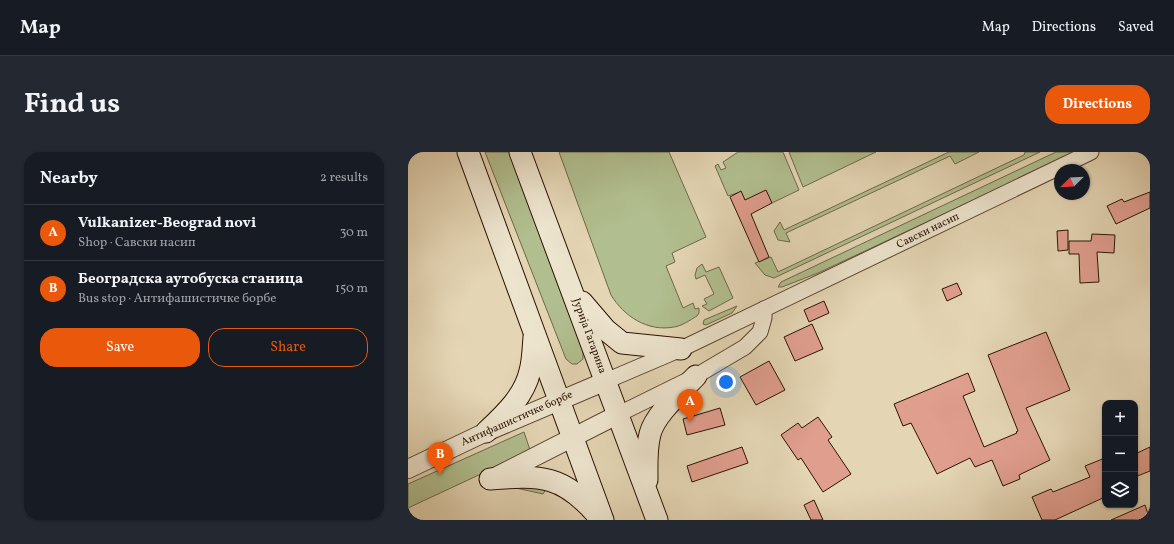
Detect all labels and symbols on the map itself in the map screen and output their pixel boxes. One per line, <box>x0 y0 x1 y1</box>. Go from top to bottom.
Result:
north arrow <box>1054 164 1090 200</box>
street label: Савски насип <box>894 209 962 253</box>
street label: Јурија Гагарина <box>568 296 610 376</box>
your location <box>716 372 736 392</box>
street label: Антифашистичке борбе <box>459 388 575 450</box>
pin: A <box>677 389 703 422</box>
pin: B <box>427 442 453 475</box>

